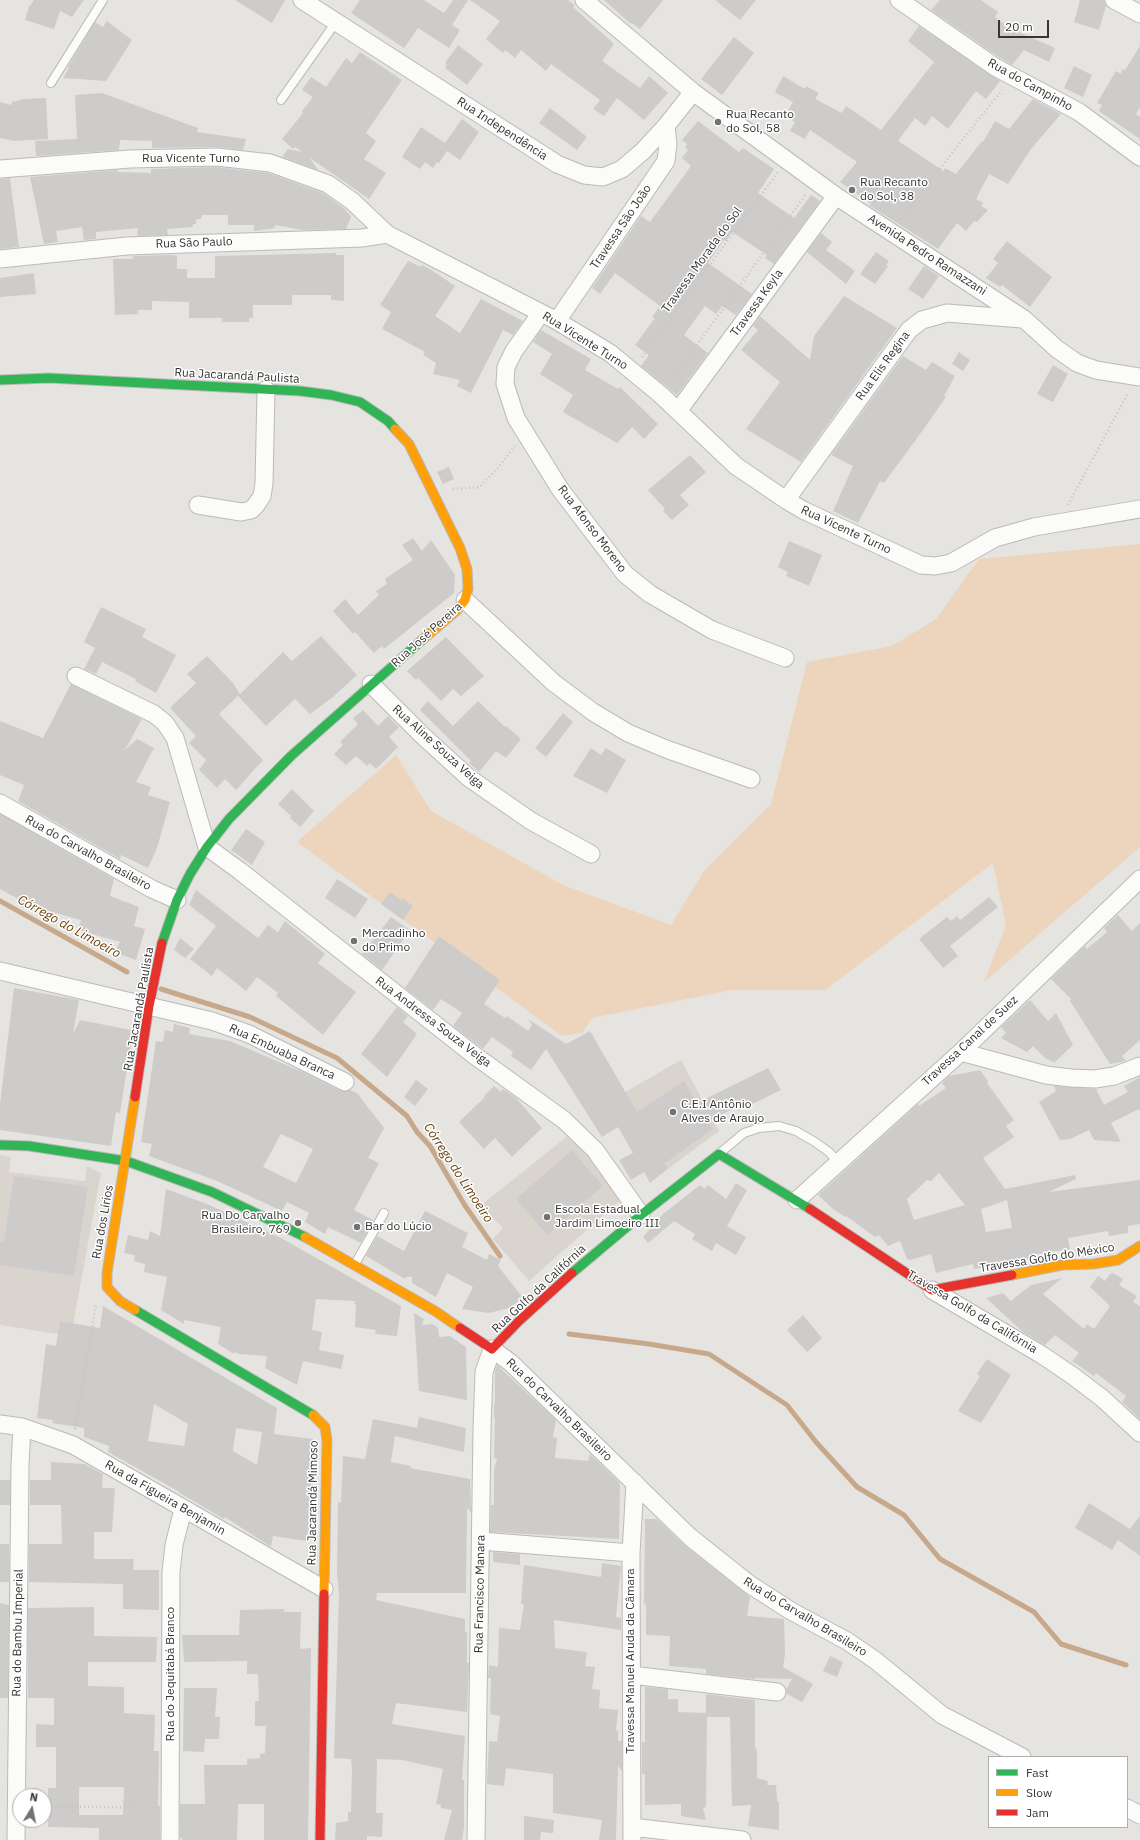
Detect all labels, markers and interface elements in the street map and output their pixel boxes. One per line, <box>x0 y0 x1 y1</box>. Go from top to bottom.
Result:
scale bar <box>1000 12 1051 38</box>
text: 20 m <box>1005 19 1033 34</box>
street label: Rua do Campinho <box>985 56 1075 114</box>
street label: Rua Independência <box>454 94 550 164</box>
place label: Rua Recanto do Sol, 58 <box>726 108 794 136</box>
marker: Rua Recanto do Sol, 58 <box>713 117 723 127</box>
street label: Rua Vicente Turno <box>142 152 240 166</box>
place label: Rua Recanto do Sol, 38 <box>860 176 928 204</box>
street label: Travessa São João <box>587 182 655 272</box>
marker: Rua Recanto do Sol, 38 <box>847 185 857 195</box>
street label: Travessa Morada do Sol <box>659 204 745 316</box>
street label: Avenida Pedro Ramazzani <box>865 211 989 299</box>
street label: Rua São Paulo <box>155 234 233 252</box>
street label: Travessa Keyla <box>728 267 786 339</box>
street label: Rua Vicente Turno <box>540 309 630 373</box>
street label: Rua Elis Regina <box>853 328 913 404</box>
street label: Rua Jacarandá Paulista <box>174 366 300 386</box>
street label: Rua Afonso Moreno <box>555 483 629 575</box>
street label: Rua Vicente Turno <box>799 503 893 557</box>
street label: Rua José Pereira <box>389 599 465 671</box>
street label: Rua Aline Souza Veiga <box>389 702 487 792</box>
street label: Rua do Carvalho Brasileiro <box>22 812 154 894</box>
water label: Córrego do Limoeiro <box>15 892 123 962</box>
place label: Mercadinho do Primo <box>362 927 425 955</box>
marker: Mercadinho do Primo <box>349 936 359 946</box>
street label: Rua Jacarandá Paulista <box>121 946 157 1072</box>
street label: Rua Andressa Souza Veiga <box>372 974 494 1070</box>
street label: Travessa Canal de Suez <box>919 993 1021 1089</box>
street label: Rua Embuaba Branca <box>227 1021 337 1083</box>
place label: C.E.I Antônio Alves de Araujo <box>681 1098 764 1126</box>
marker: C.E.I Antônio Alves de Araujo <box>668 1107 678 1117</box>
water label: Córrego do Limoeiro <box>420 1120 496 1226</box>
street label: Rua dos Lírios <box>89 1184 117 1260</box>
place label: Escola Estadual Jardim Limoeiro III <box>555 1203 659 1231</box>
place label: Rua Do Carvalho Brasileiro, 769 <box>201 1209 290 1237</box>
marker: Escola Estadual Jardim Limoeiro III <box>542 1212 552 1222</box>
marker: Rua Do Carvalho Brasileiro, 769 <box>293 1218 303 1228</box>
place label: Bar do Lúcio <box>365 1220 431 1234</box>
marker: Bar do Lúcio <box>352 1222 362 1232</box>
street label: Travessa Golfo do México <box>978 1240 1116 1276</box>
street label: Rua Golfo da Califórnia <box>489 1242 589 1336</box>
street label: Travessa Golfo da Califórnia <box>904 1267 1040 1357</box>
street label: Rua do Carvalho Brasileiro <box>503 1356 615 1464</box>
street label: Rua Jacarandá Mimoso <box>305 1440 321 1566</box>
street label: Rua da Figueira Benjamin <box>102 1458 228 1538</box>
street label: Rua Francisco Manara <box>472 1535 488 1653</box>
street label: Travessa Manuel Aruda da Câmara <box>624 1568 638 1754</box>
street label: Rua do Bambu Imperial <box>10 1569 26 1697</box>
street label: Rua do Carvalho Brasileiro <box>741 1574 869 1660</box>
street label: Rua do Jequitabá Branco <box>164 1607 178 1741</box>
legend <box>988 1756 1128 1828</box>
text: Fast <box>1026 1765 1049 1780</box>
text: Slow <box>1026 1785 1052 1800</box>
north arrow <box>12 1788 52 1828</box>
text: N <box>29 1790 39 1805</box>
text: Jam <box>1026 1805 1049 1820</box>

